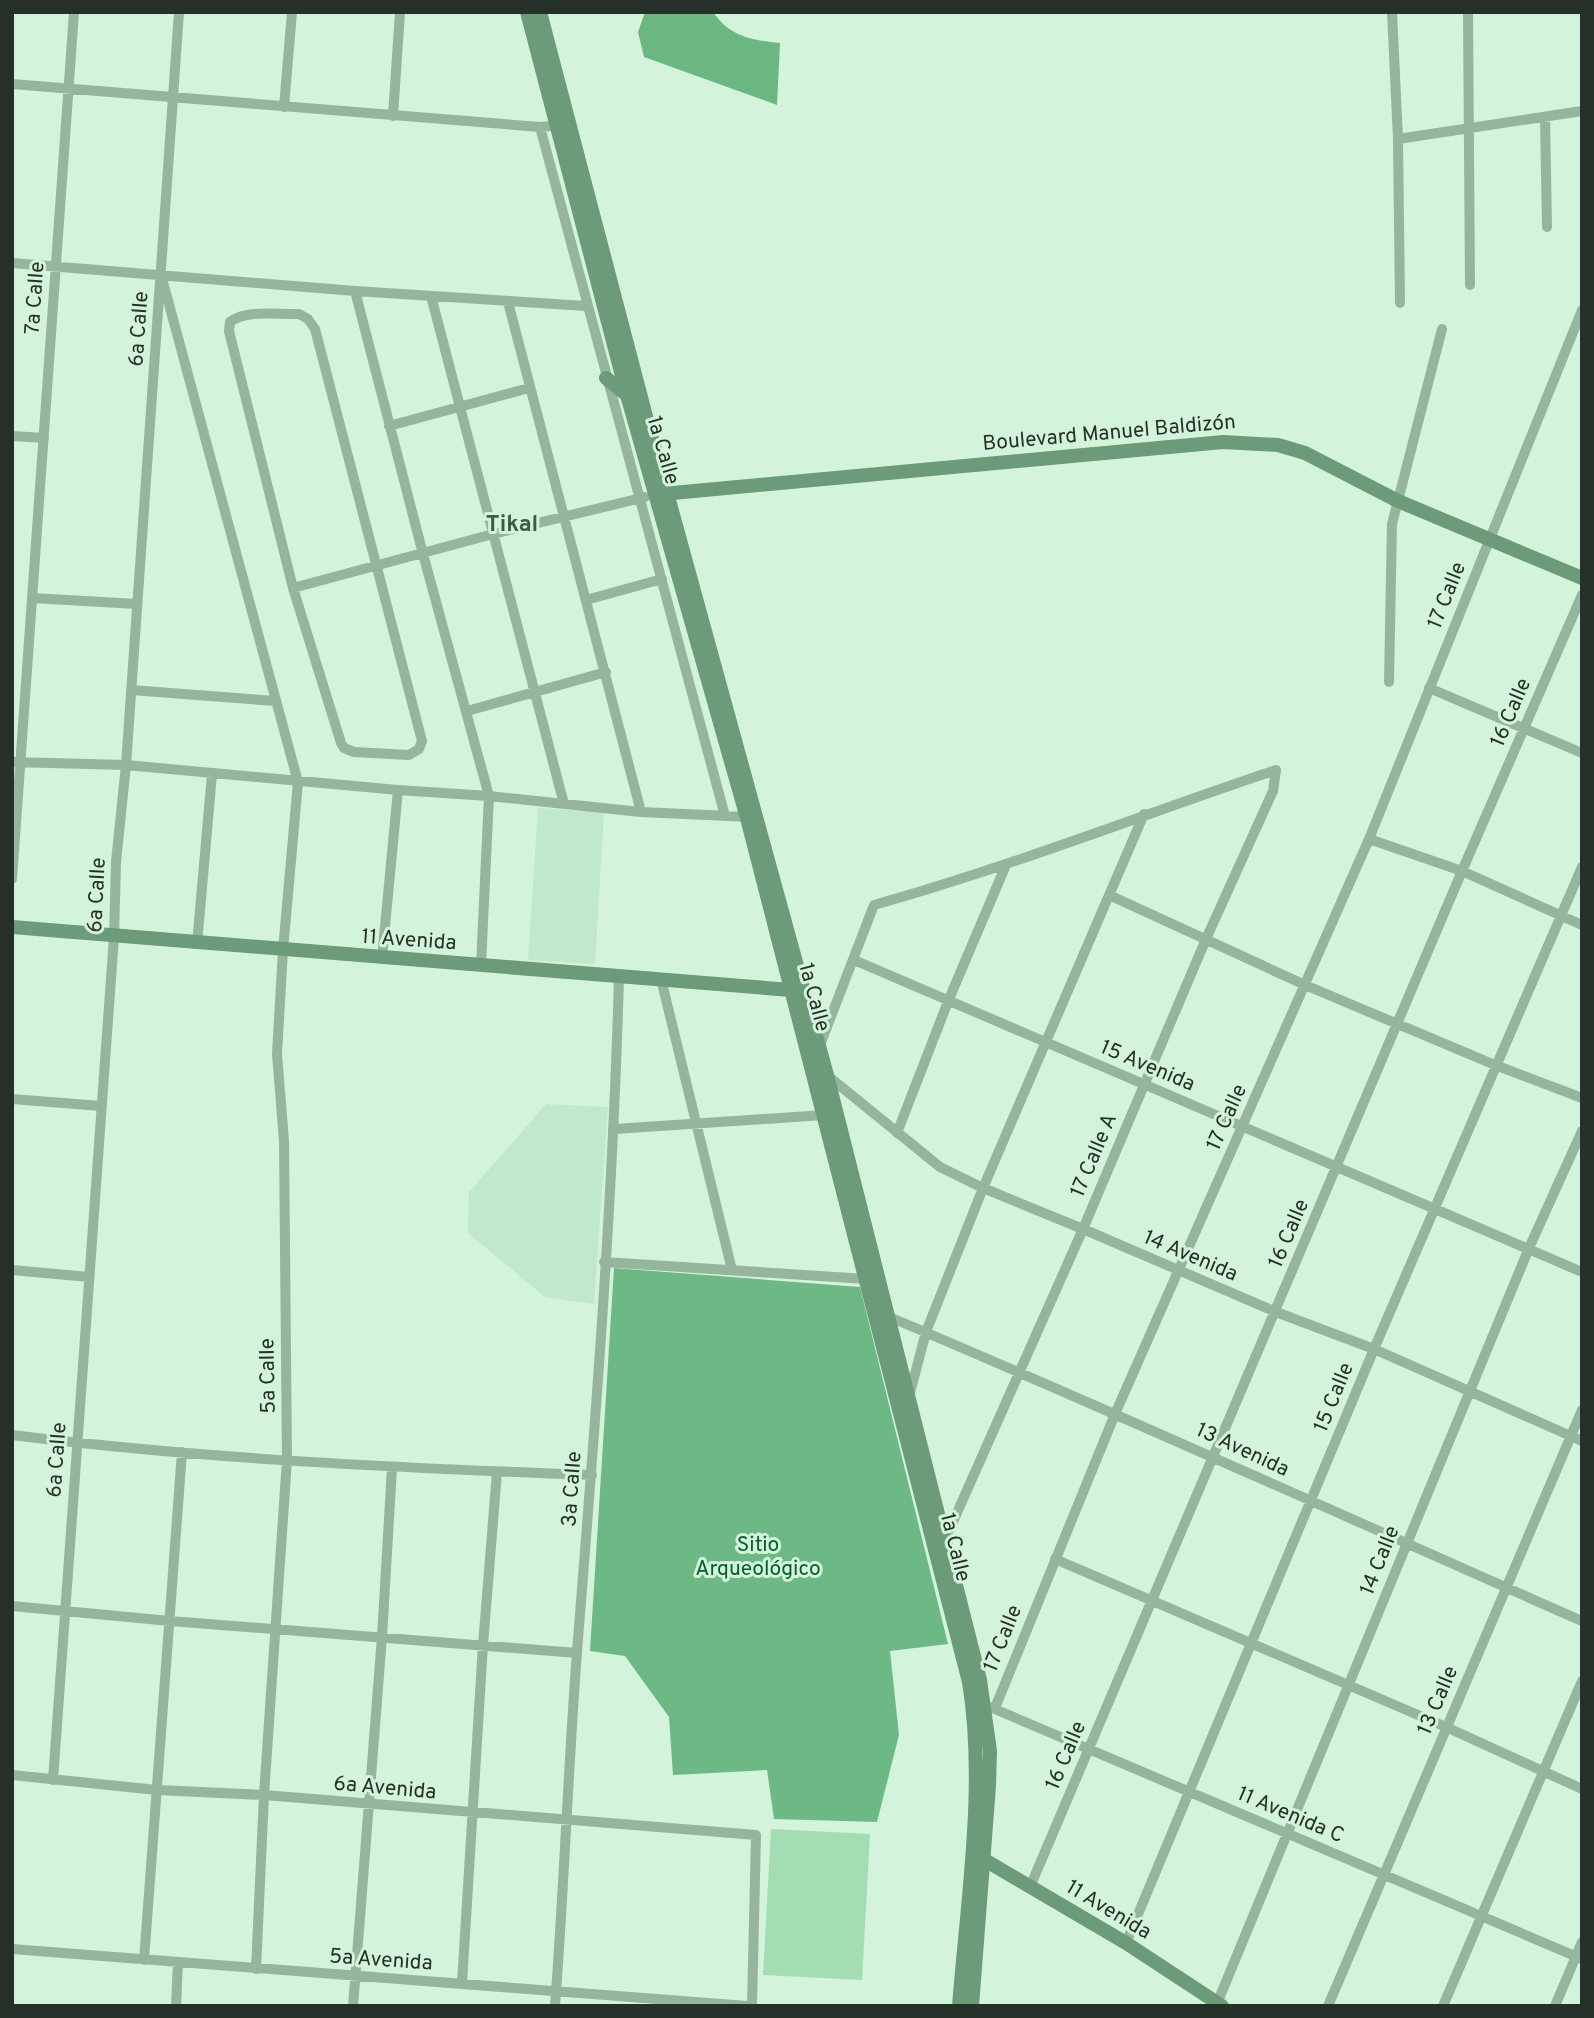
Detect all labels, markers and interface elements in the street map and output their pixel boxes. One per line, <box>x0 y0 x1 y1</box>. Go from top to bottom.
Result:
street label: 7a Calle <box>19 261 52 336</box>
street label: 6a Calle <box>123 291 156 368</box>
street label: Boulevard Manuel Baldizón <box>981 409 1237 458</box>
street label: 1a Calle <box>640 413 685 488</box>
district label: Tikal <box>486 511 538 540</box>
street label: 17 Calle <box>1422 558 1473 633</box>
street label: 16 Calle <box>1485 674 1538 751</box>
street label: 6a Calle <box>82 857 113 933</box>
street label: 11 Avenida <box>360 924 457 957</box>
street label: 1a Calle <box>791 960 836 1035</box>
street label: 15 Avenida <box>1096 1034 1199 1098</box>
street label: 17 Calle <box>1201 1080 1254 1155</box>
street label: 17 Calle A <box>1065 1110 1124 1201</box>
street label: 16 Calle <box>1263 1195 1316 1272</box>
street label: 14 Avenida <box>1139 1224 1242 1288</box>
street label: 5a Calle <box>254 1338 283 1414</box>
street label: 15 Calle <box>1308 1359 1361 1436</box>
street label: 13 Avenida <box>1191 1417 1293 1484</box>
street label: 6a Calle <box>41 1422 74 1499</box>
street label: 3a Calle <box>556 1450 589 1528</box>
street label: 1a Calle <box>933 1510 976 1585</box>
street label: 14 Calle <box>1354 1522 1406 1599</box>
park label: Sitio Arqueológico <box>695 1532 821 1583</box>
street label: 17 Calle <box>978 1601 1029 1676</box>
street label: 13 Calle <box>1412 1662 1465 1739</box>
street label: 16 Calle <box>1040 1717 1093 1794</box>
street label: 6a Avenida <box>332 1771 437 1806</box>
street label: 11 Avenida C <box>1233 1781 1348 1850</box>
street label: 11 Avenida <box>1060 1874 1156 1946</box>
street label: 5a Avenida <box>328 1943 433 1978</box>

